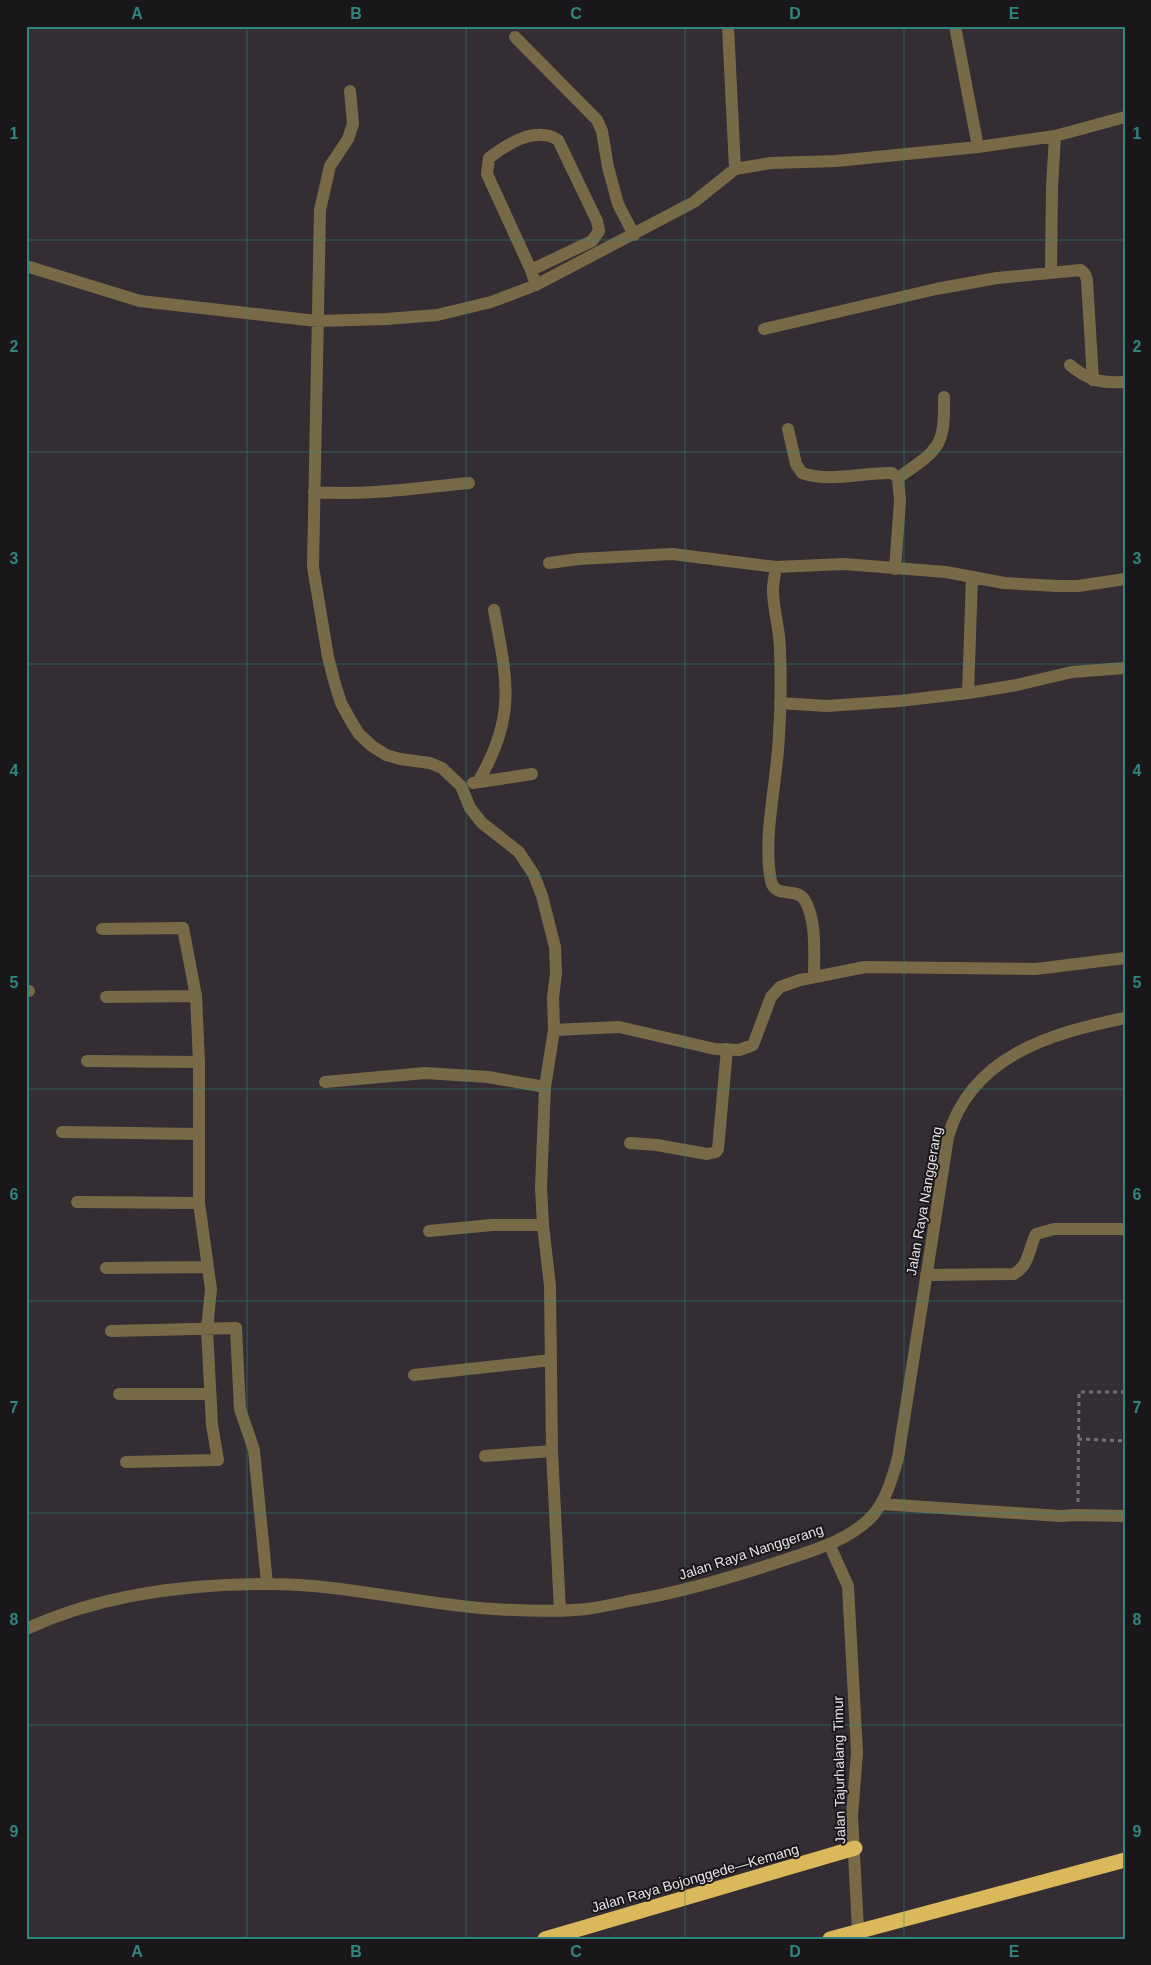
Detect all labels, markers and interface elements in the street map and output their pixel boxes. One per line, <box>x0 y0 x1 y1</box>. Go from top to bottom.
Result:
text: A <box>131 5 143 22</box>
text: B <box>350 5 362 22</box>
text: C <box>570 5 582 22</box>
text: D <box>789 5 801 22</box>
text: E <box>1009 5 1020 22</box>
text: 1 <box>10 125 19 142</box>
text: 1 <box>1133 125 1142 142</box>
text: 2 <box>10 338 19 355</box>
text: 2 <box>1133 338 1142 355</box>
text: 3 <box>10 550 19 567</box>
text: 3 <box>1133 550 1142 567</box>
text: 4 <box>10 762 19 779</box>
text: 4 <box>1133 762 1142 779</box>
text: 5 <box>10 974 19 991</box>
text: 5 <box>1133 974 1142 991</box>
street label: Jalan Raya Nanggerang <box>903 1125 945 1277</box>
text: 6 <box>10 1186 19 1203</box>
text: 6 <box>1133 1186 1142 1203</box>
text: 7 <box>10 1399 19 1416</box>
text: 7 <box>1133 1399 1142 1416</box>
street label: Jalan Raya Nanggerang <box>677 1521 825 1583</box>
text: 8 <box>10 1611 19 1628</box>
text: 8 <box>1133 1611 1142 1628</box>
street label: Jalan Tajurhalang Timur <box>830 1695 848 1844</box>
text: 9 <box>10 1823 19 1840</box>
text: 9 <box>1133 1823 1142 1840</box>
street label: Jalan Raya Bojonggede—Kemang <box>590 1841 800 1915</box>
text: A <box>131 1943 143 1960</box>
text: B <box>350 1943 362 1960</box>
text: C <box>570 1943 582 1960</box>
text: D <box>789 1943 801 1960</box>
text: E <box>1009 1943 1020 1960</box>

